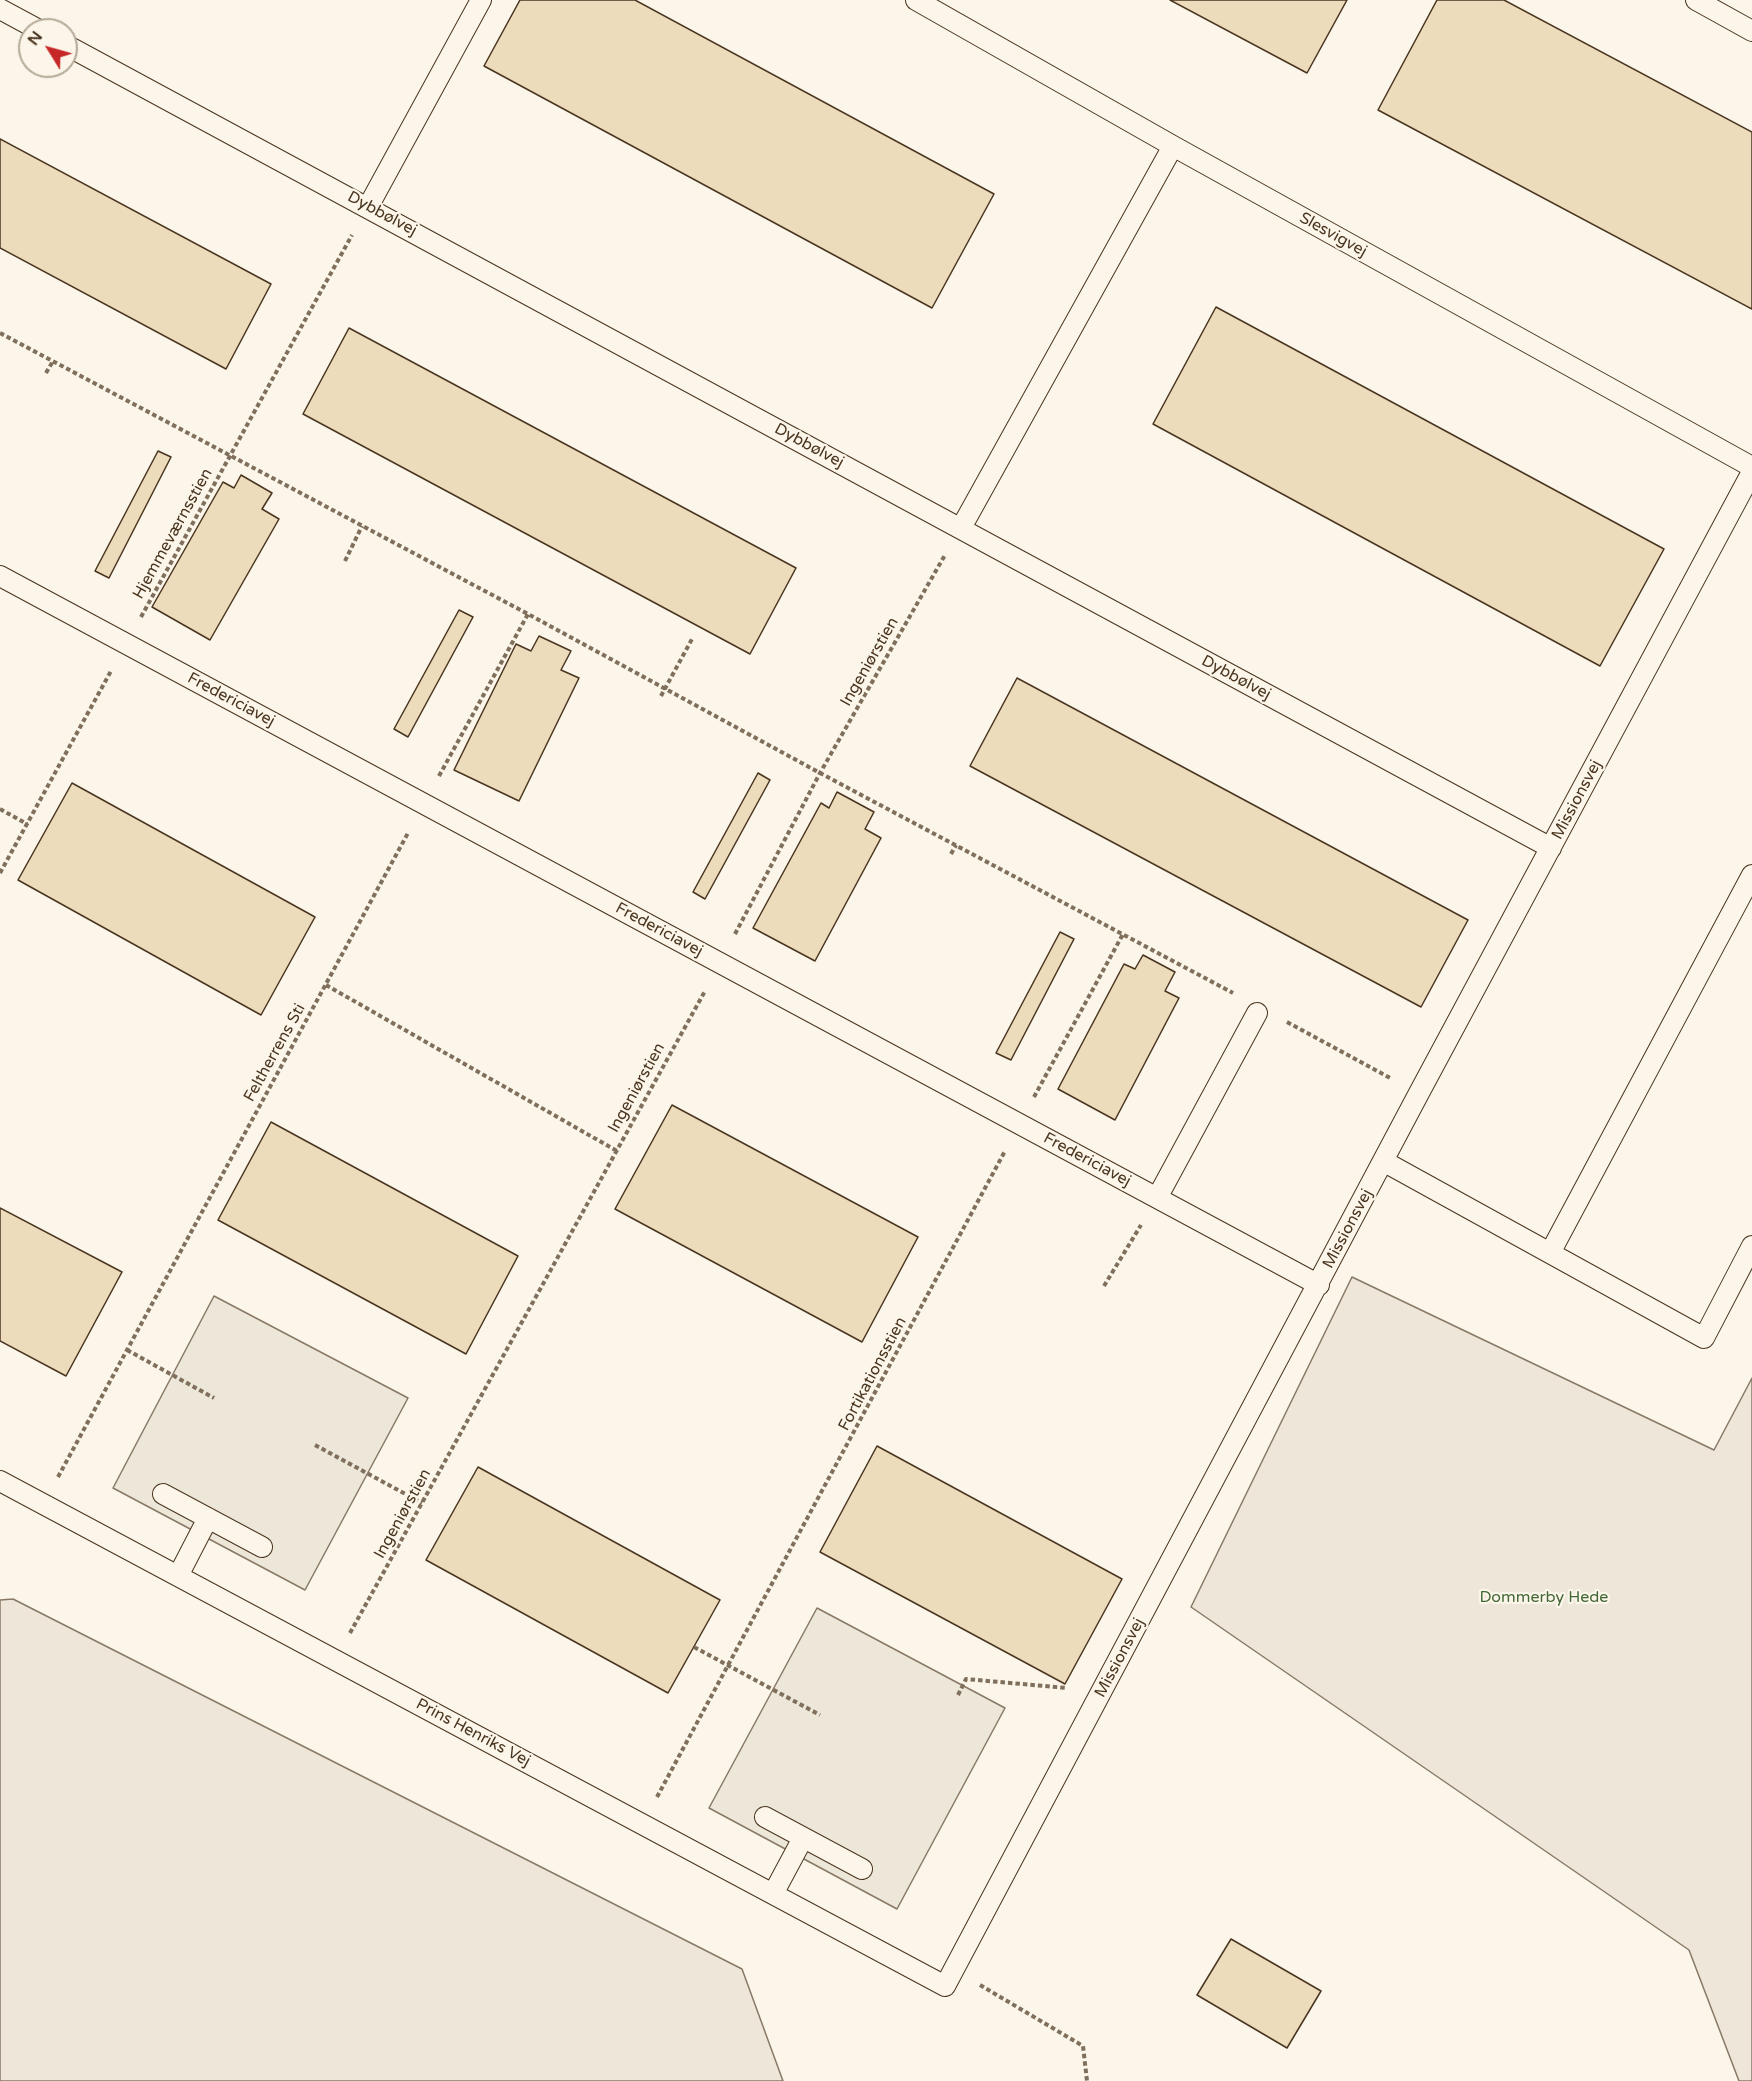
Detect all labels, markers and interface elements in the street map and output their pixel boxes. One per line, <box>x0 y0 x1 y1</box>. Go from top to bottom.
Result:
north arrow <box>18 18 78 78</box>
text: N <box>23 27 47 50</box>
street label: Dybbølvej <box>344 188 420 240</box>
street label: Slesvigvej <box>1296 209 1370 261</box>
street label: Dybbølvej <box>771 420 847 472</box>
street label: Hjemmeværnsstien <box>129 465 217 603</box>
street label: Ingeniørstien <box>837 614 903 710</box>
street label: Dybbølvej <box>1198 652 1274 704</box>
street label: Fredericiavej <box>184 669 278 731</box>
street label: Missionsvej <box>1548 757 1606 843</box>
street label: Fredericiavej <box>612 899 706 961</box>
street label: Feltherrens Sti <box>240 1001 310 1105</box>
street label: Ingeniørstien <box>605 1040 669 1136</box>
street label: Fredericiavej <box>1040 1129 1134 1191</box>
street label: Missionsvej <box>1319 1186 1377 1272</box>
street label: Fortikationsstien <box>835 1314 911 1434</box>
street label: Ingeniørstien <box>371 1466 435 1562</box>
park label: Dommerby Hede <box>1480 1588 1608 1608</box>
street label: Missionsvej <box>1091 1615 1149 1701</box>
street label: Prins Henriks Vej <box>412 1695 534 1771</box>

